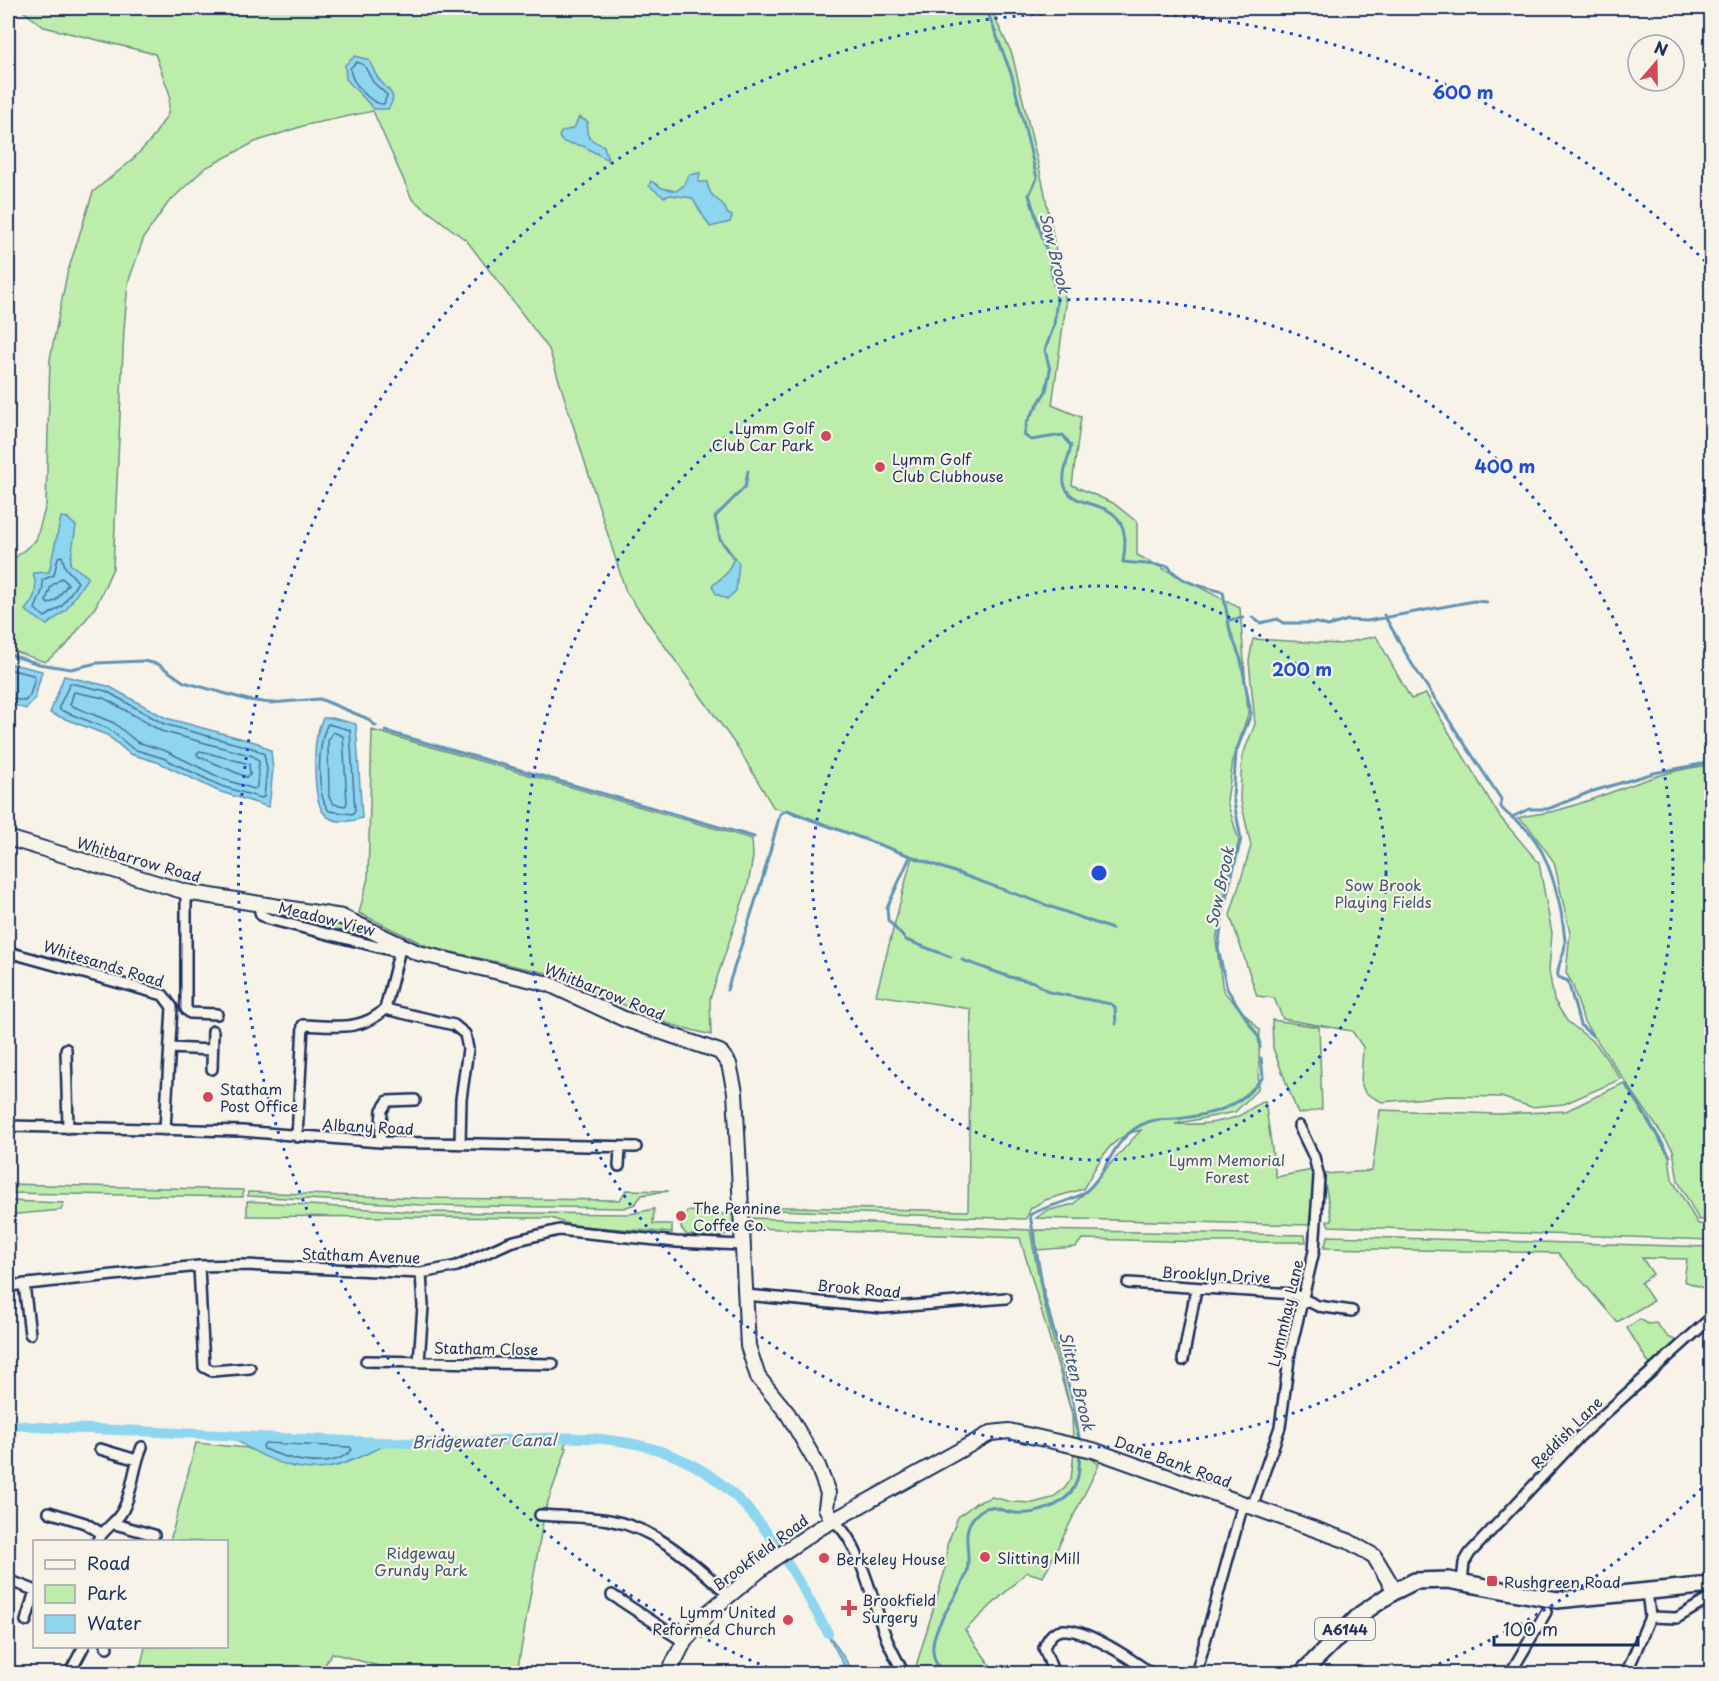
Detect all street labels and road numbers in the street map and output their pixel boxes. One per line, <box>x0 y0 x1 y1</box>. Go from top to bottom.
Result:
street label: Whitbarrow Road <box>74 830 204 888</box>
street label: Meadow View <box>276 895 378 941</box>
street label: Whitesands Road <box>41 934 167 992</box>
street label: Whitbarrow Road <box>541 956 669 1026</box>
street label: Albany Road <box>322 1112 414 1140</box>
street label: Statham Avenue <box>301 1241 421 1269</box>
street label: Lymmhay Lane <box>1261 1257 1309 1369</box>
street label: Brooklyn Drive <box>1161 1260 1271 1288</box>
street label: Brook Road <box>816 1273 902 1303</box>
street label: Statham Close <box>434 1336 538 1360</box>
street label: Reddish Lane <box>1525 1391 1607 1473</box>
street label: Dane Bank Road <box>1111 1429 1235 1493</box>
street label: Brookfield Road <box>707 1508 813 1596</box>
road number: A6144 <box>1315 1618 1375 1640</box>

